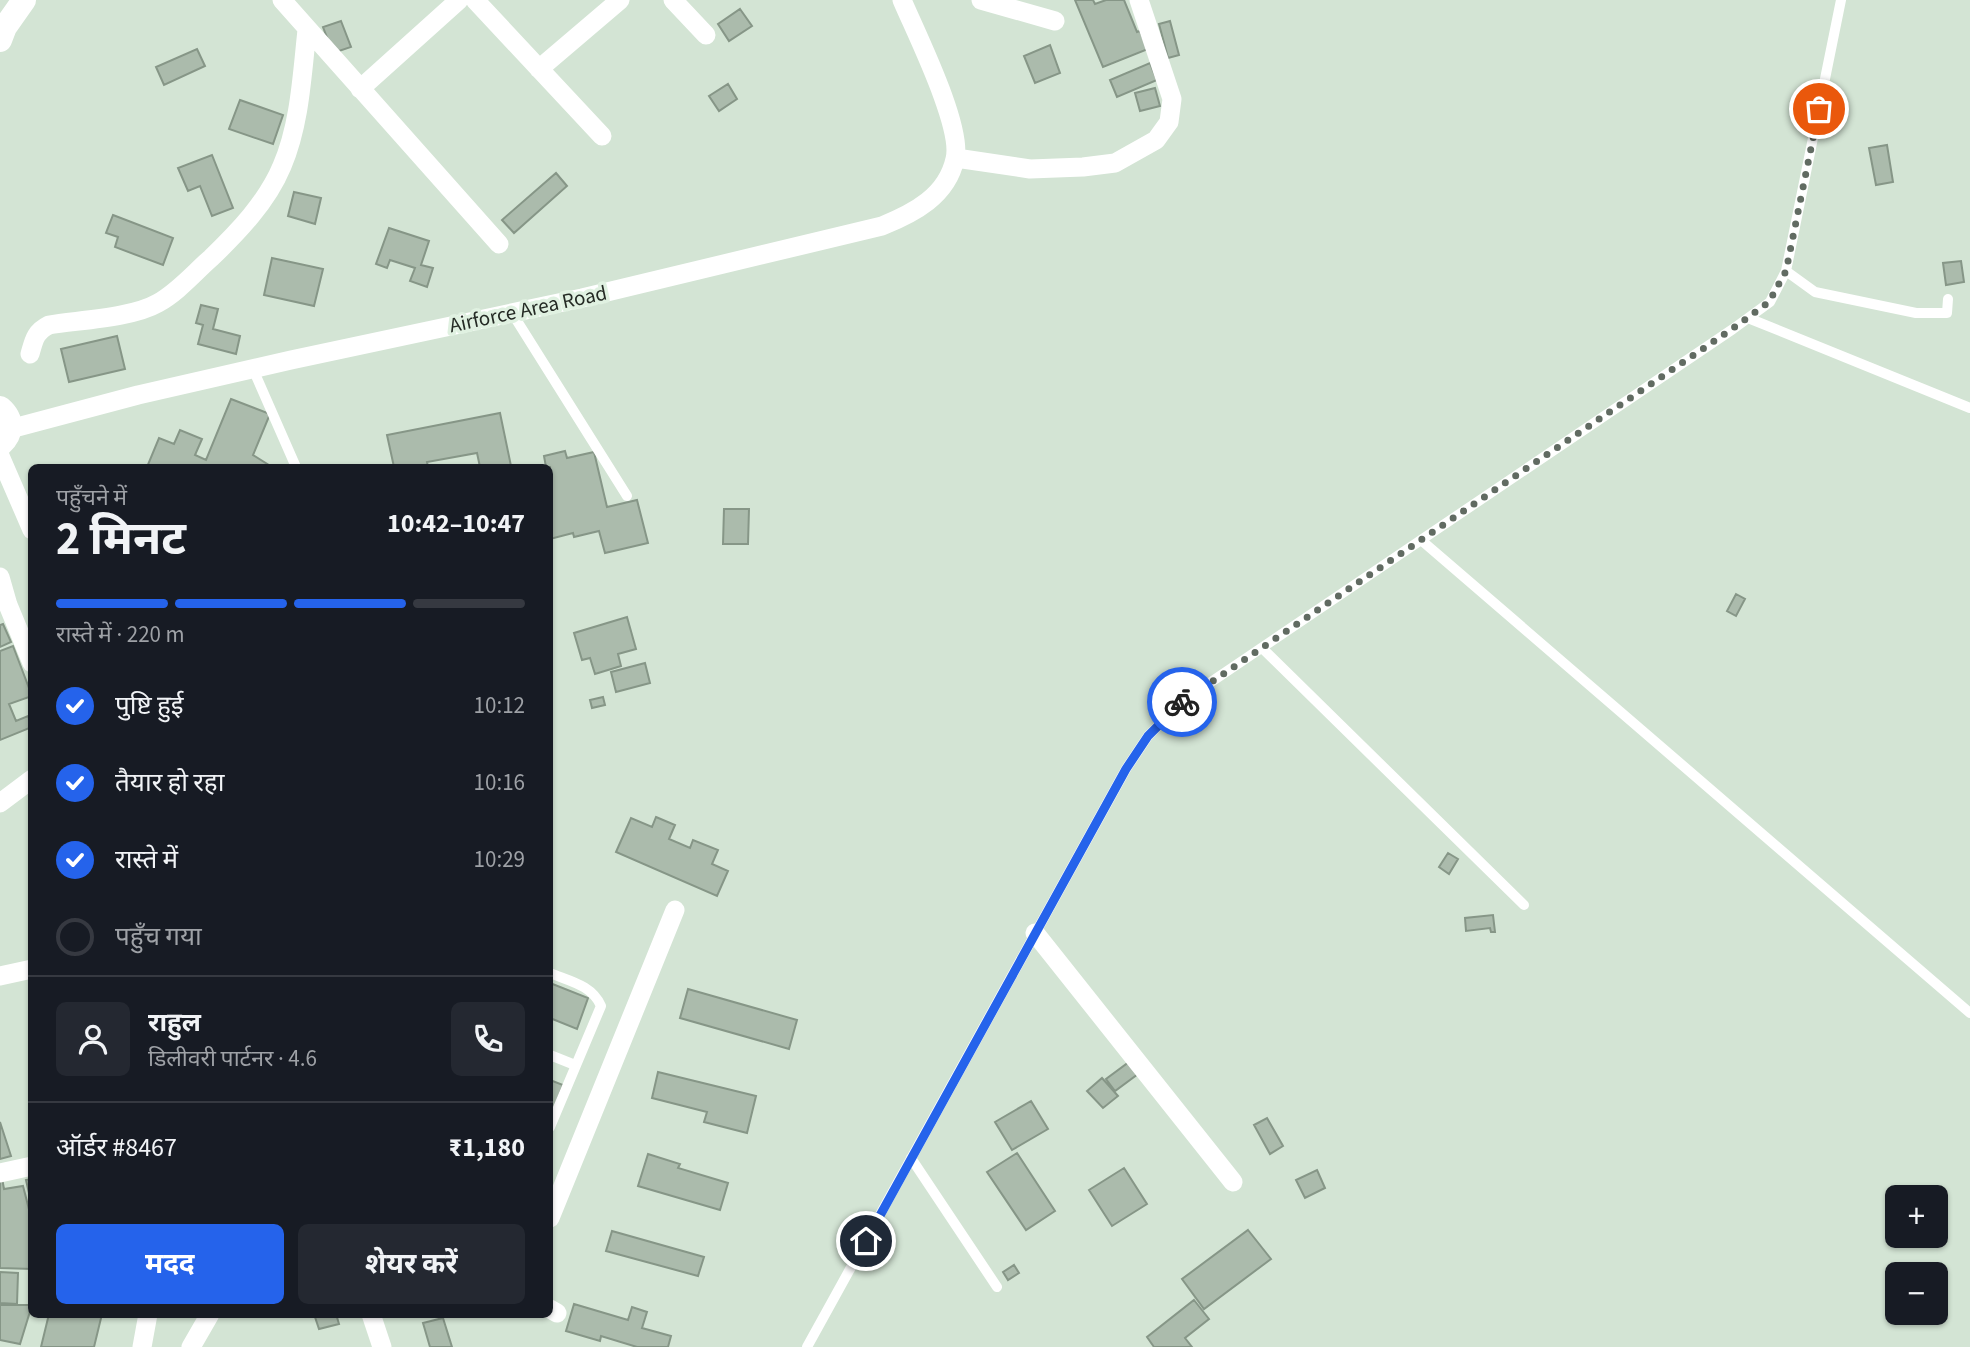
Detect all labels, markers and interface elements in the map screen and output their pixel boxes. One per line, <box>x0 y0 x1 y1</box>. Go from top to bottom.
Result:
pin <box>1789 79 1849 139</box>
icon: bag <box>1800 90 1838 128</box>
street label: Airforce Area Road <box>446 278 610 340</box>
text: पहुँचने में <box>56 481 127 514</box>
text: 10:42–10:47 <box>387 505 525 542</box>
text: 2 मिनट <box>56 507 186 572</box>
text: रास्ते में · 220 m <box>56 618 185 651</box>
courier <box>1147 667 1217 737</box>
icon: bike <box>1163 683 1201 721</box>
icon: check <box>56 687 94 725</box>
text: पुष्टि हुई <box>115 687 183 724</box>
text: 10:12 <box>474 689 525 722</box>
icon: check <box>56 764 94 802</box>
text: तैयार हो रहा <box>115 764 224 801</box>
text: 10:16 <box>474 766 525 799</box>
icon: check <box>56 841 94 879</box>
text: रास्ते में <box>115 841 178 878</box>
text: 10:29 <box>474 843 525 876</box>
text: पहुँच गया <box>115 918 202 955</box>
button: person <box>56 1002 130 1076</box>
button: phone <box>451 1002 525 1076</box>
text: राहुल <box>148 1004 201 1041</box>
text: डिलीवरी पार्टनर · 4.6 <box>148 1042 317 1075</box>
text: ऑर्डर #8467 <box>56 1129 177 1166</box>
text: ₹1,180 <box>449 1129 525 1166</box>
map controls <box>1885 1185 1948 1325</box>
button: + <box>1885 1185 1948 1248</box>
pin <box>836 1211 896 1271</box>
icon: home <box>847 1222 885 1260</box>
button: मदद <box>56 1224 284 1304</box>
button: शेयर करें <box>298 1224 525 1304</box>
button: − <box>1885 1262 1948 1325</box>

